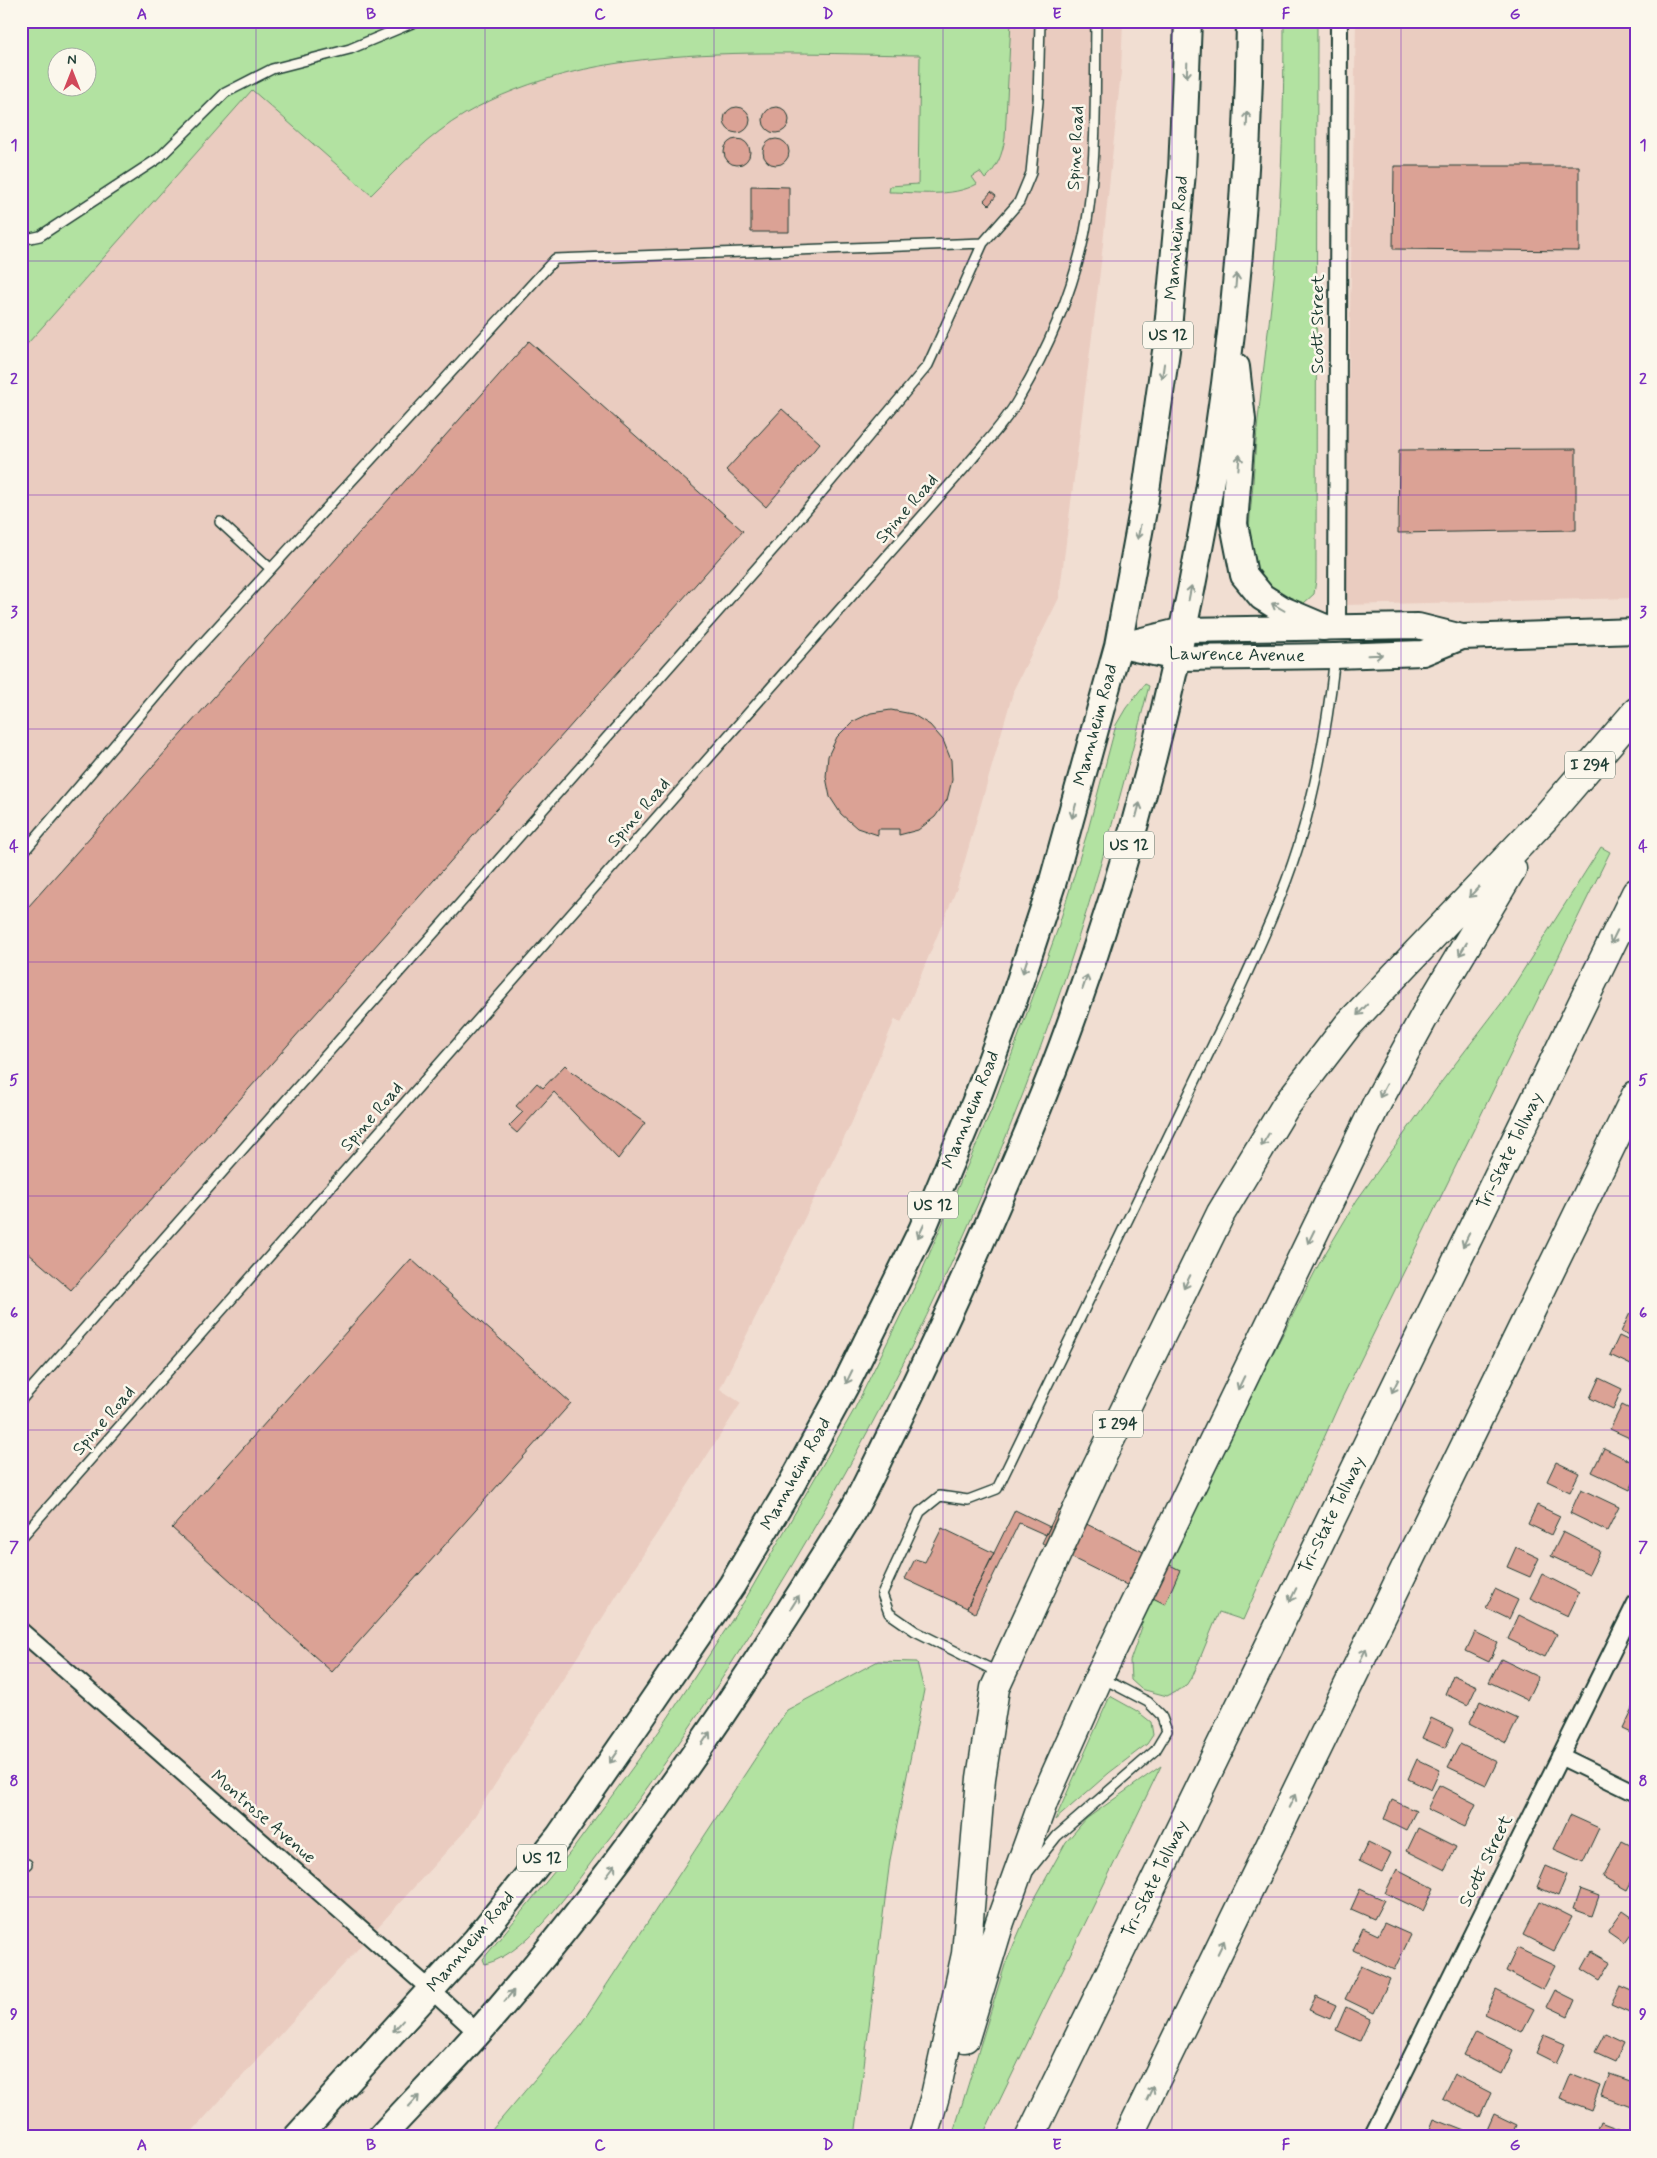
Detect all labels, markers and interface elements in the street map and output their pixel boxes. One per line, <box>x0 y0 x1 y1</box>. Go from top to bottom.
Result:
text: A <box>137 4 147 25</box>
text: B <box>366 4 376 25</box>
text: C <box>594 4 606 25</box>
text: D <box>822 4 834 25</box>
text: E <box>1052 4 1062 25</box>
text: F <box>1282 4 1291 25</box>
text: G <box>1510 4 1521 25</box>
north arrow <box>48 48 98 98</box>
text: N <box>67 51 77 69</box>
one-way arrow <box>1183 62 1192 78</box>
street label: Spine Road <box>1062 105 1090 191</box>
one-way arrow <box>1243 111 1252 127</box>
text: 1 <box>10 135 18 156</box>
text: 1 <box>1639 135 1647 156</box>
street label: Mannheim Road <box>1160 175 1194 301</box>
one-way arrow <box>1231 274 1241 290</box>
street label: Scott Street <box>1306 274 1330 374</box>
road number: US 12 <box>1143 322 1193 348</box>
one-way arrow <box>1158 363 1168 379</box>
text: 2 <box>10 369 18 390</box>
text: 2 <box>1639 369 1647 390</box>
one-way arrow <box>1234 454 1243 470</box>
street label: Spine Road <box>870 469 944 549</box>
one-way arrow <box>1134 524 1143 540</box>
one-way arrow <box>1186 585 1196 601</box>
one-way arrow <box>1272 601 1286 611</box>
text: 3 <box>10 602 18 623</box>
text: 3 <box>1639 602 1647 623</box>
street label: Lawrence Avenue <box>1169 642 1305 668</box>
one-way arrow <box>1367 650 1383 659</box>
street label: Mannheim Road <box>1068 661 1124 789</box>
road number: I 294 <box>1565 752 1615 778</box>
street label: Spine Road <box>602 773 676 853</box>
one-way arrow <box>1068 803 1078 819</box>
one-way arrow <box>1134 803 1144 819</box>
road number: US 12 <box>1104 832 1154 858</box>
text: 4 <box>9 836 19 857</box>
text: 4 <box>1638 836 1648 857</box>
one-way arrow <box>1468 886 1480 898</box>
one-way arrow <box>1609 929 1619 944</box>
one-way arrow <box>1457 942 1467 956</box>
one-way arrow <box>1020 958 1029 973</box>
one-way arrow <box>1081 975 1090 990</box>
one-way arrow <box>1356 1004 1368 1016</box>
street label: Mannheim Road <box>936 1047 1006 1173</box>
text: 5 <box>9 1070 19 1091</box>
text: 5 <box>1638 1070 1648 1091</box>
street label: Spine Road <box>335 1077 409 1157</box>
one-way arrow <box>1378 1083 1388 1098</box>
street label: Tri-State Tollway <box>1471 1088 1549 1214</box>
one-way arrow <box>1260 1133 1270 1147</box>
road number: US 12 <box>908 1192 958 1218</box>
one-way arrow <box>916 1223 925 1238</box>
one-way arrow <box>1306 1229 1315 1244</box>
one-way arrow <box>1461 1232 1470 1247</box>
one-way arrow <box>1182 1275 1192 1290</box>
text: 6 <box>10 1303 18 1324</box>
text: 6 <box>1639 1303 1647 1324</box>
one-way arrow <box>844 1369 853 1384</box>
one-way arrow <box>1235 1375 1245 1390</box>
one-way arrow <box>1390 1378 1399 1393</box>
street label: Spine Road <box>67 1381 141 1461</box>
road number: I 294 <box>1093 1410 1143 1438</box>
street label: Mannheim Road <box>755 1413 837 1535</box>
street label: Tri-State Tollway <box>1293 1452 1371 1578</box>
text: 7 <box>9 1537 19 1558</box>
text: 7 <box>1638 1537 1648 1558</box>
one-way arrow <box>1288 1587 1297 1602</box>
one-way arrow <box>790 1595 800 1609</box>
one-way arrow <box>1358 1647 1368 1662</box>
one-way arrow <box>701 1731 711 1745</box>
one-way arrow <box>609 1750 619 1764</box>
street label: Montrose Avenue <box>205 1765 321 1869</box>
text: 8 <box>9 1771 19 1792</box>
text: 8 <box>1638 1771 1648 1792</box>
one-way arrow <box>1288 1794 1297 1809</box>
street label: Scott Street <box>1453 1811 1519 1911</box>
street label: Tri-State Tollway <box>1116 1816 1194 1942</box>
road number: US 12 <box>517 1845 567 1872</box>
one-way arrow <box>606 1863 616 1877</box>
street label: Mannheim Road <box>422 1886 520 1998</box>
one-way arrow <box>1217 1940 1226 1955</box>
one-way arrow <box>503 1990 514 2003</box>
text: 9 <box>10 2004 18 2025</box>
text: 9 <box>1639 2004 1647 2025</box>
one-way arrow <box>392 2020 404 2033</box>
one-way arrow <box>1145 2086 1155 2101</box>
one-way arrow <box>408 2095 420 2108</box>
text: A <box>137 2135 147 2156</box>
text: B <box>366 2135 376 2156</box>
text: C <box>594 2135 606 2156</box>
text: D <box>822 2135 834 2156</box>
text: E <box>1052 2135 1062 2156</box>
text: F <box>1282 2135 1291 2156</box>
text: G <box>1510 2135 1521 2156</box>

